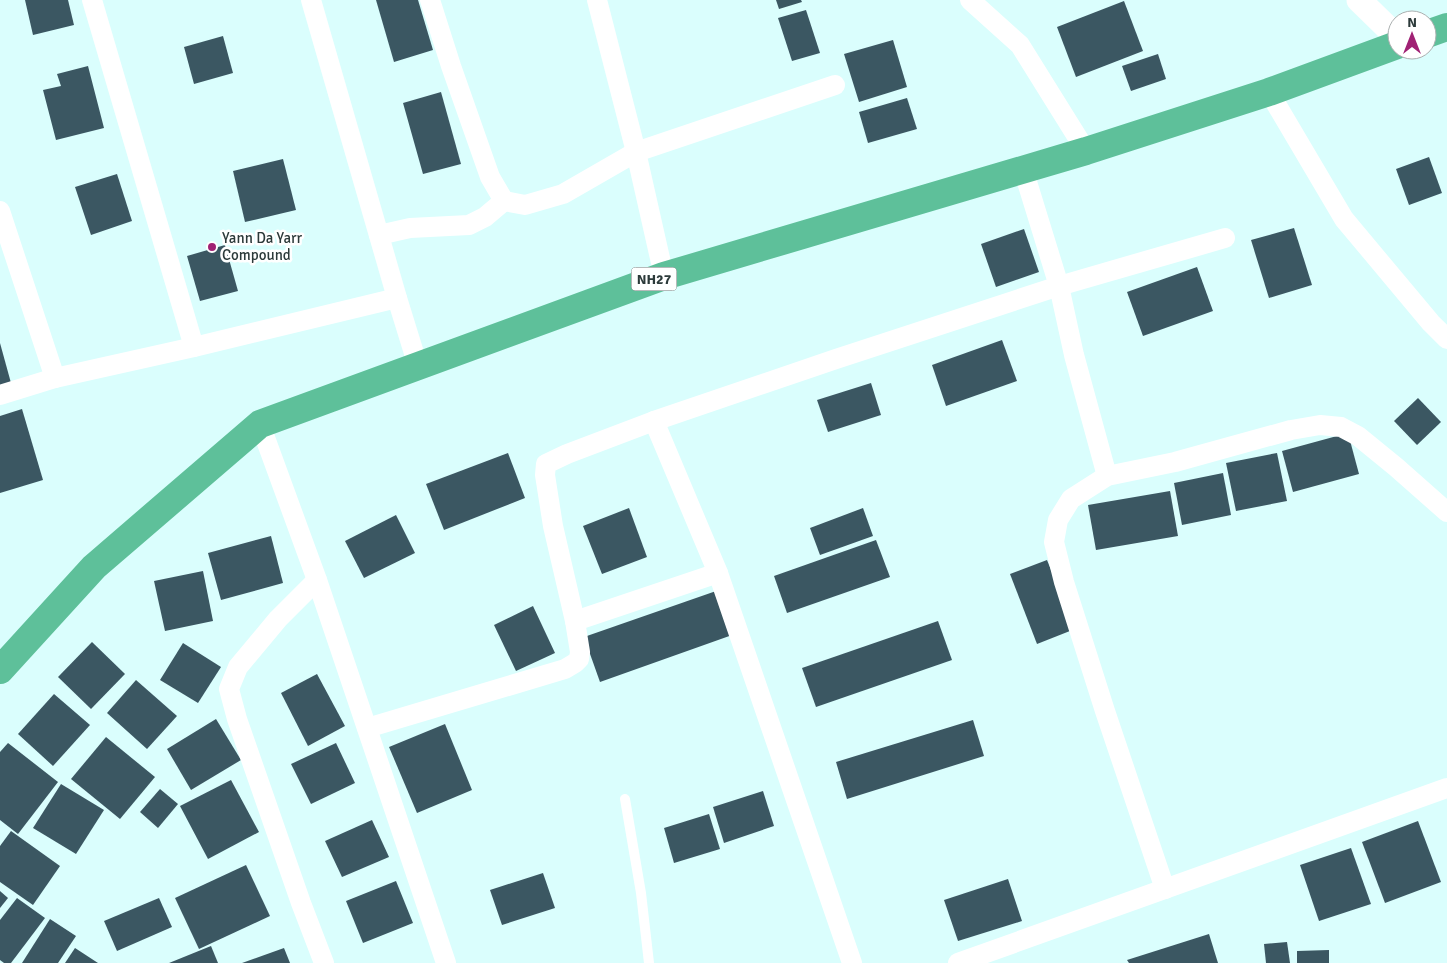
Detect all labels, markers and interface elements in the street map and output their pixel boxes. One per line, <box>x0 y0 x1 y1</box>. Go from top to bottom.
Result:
north arrow <box>1387 10 1437 60</box>
text: N <box>1407 14 1417 31</box>
place label: Yann Da Yarr Compound <box>222 229 303 264</box>
marker: Yann Da Yarr Compound <box>206 241 218 253</box>
road number: NH27 <box>632 268 676 290</box>

